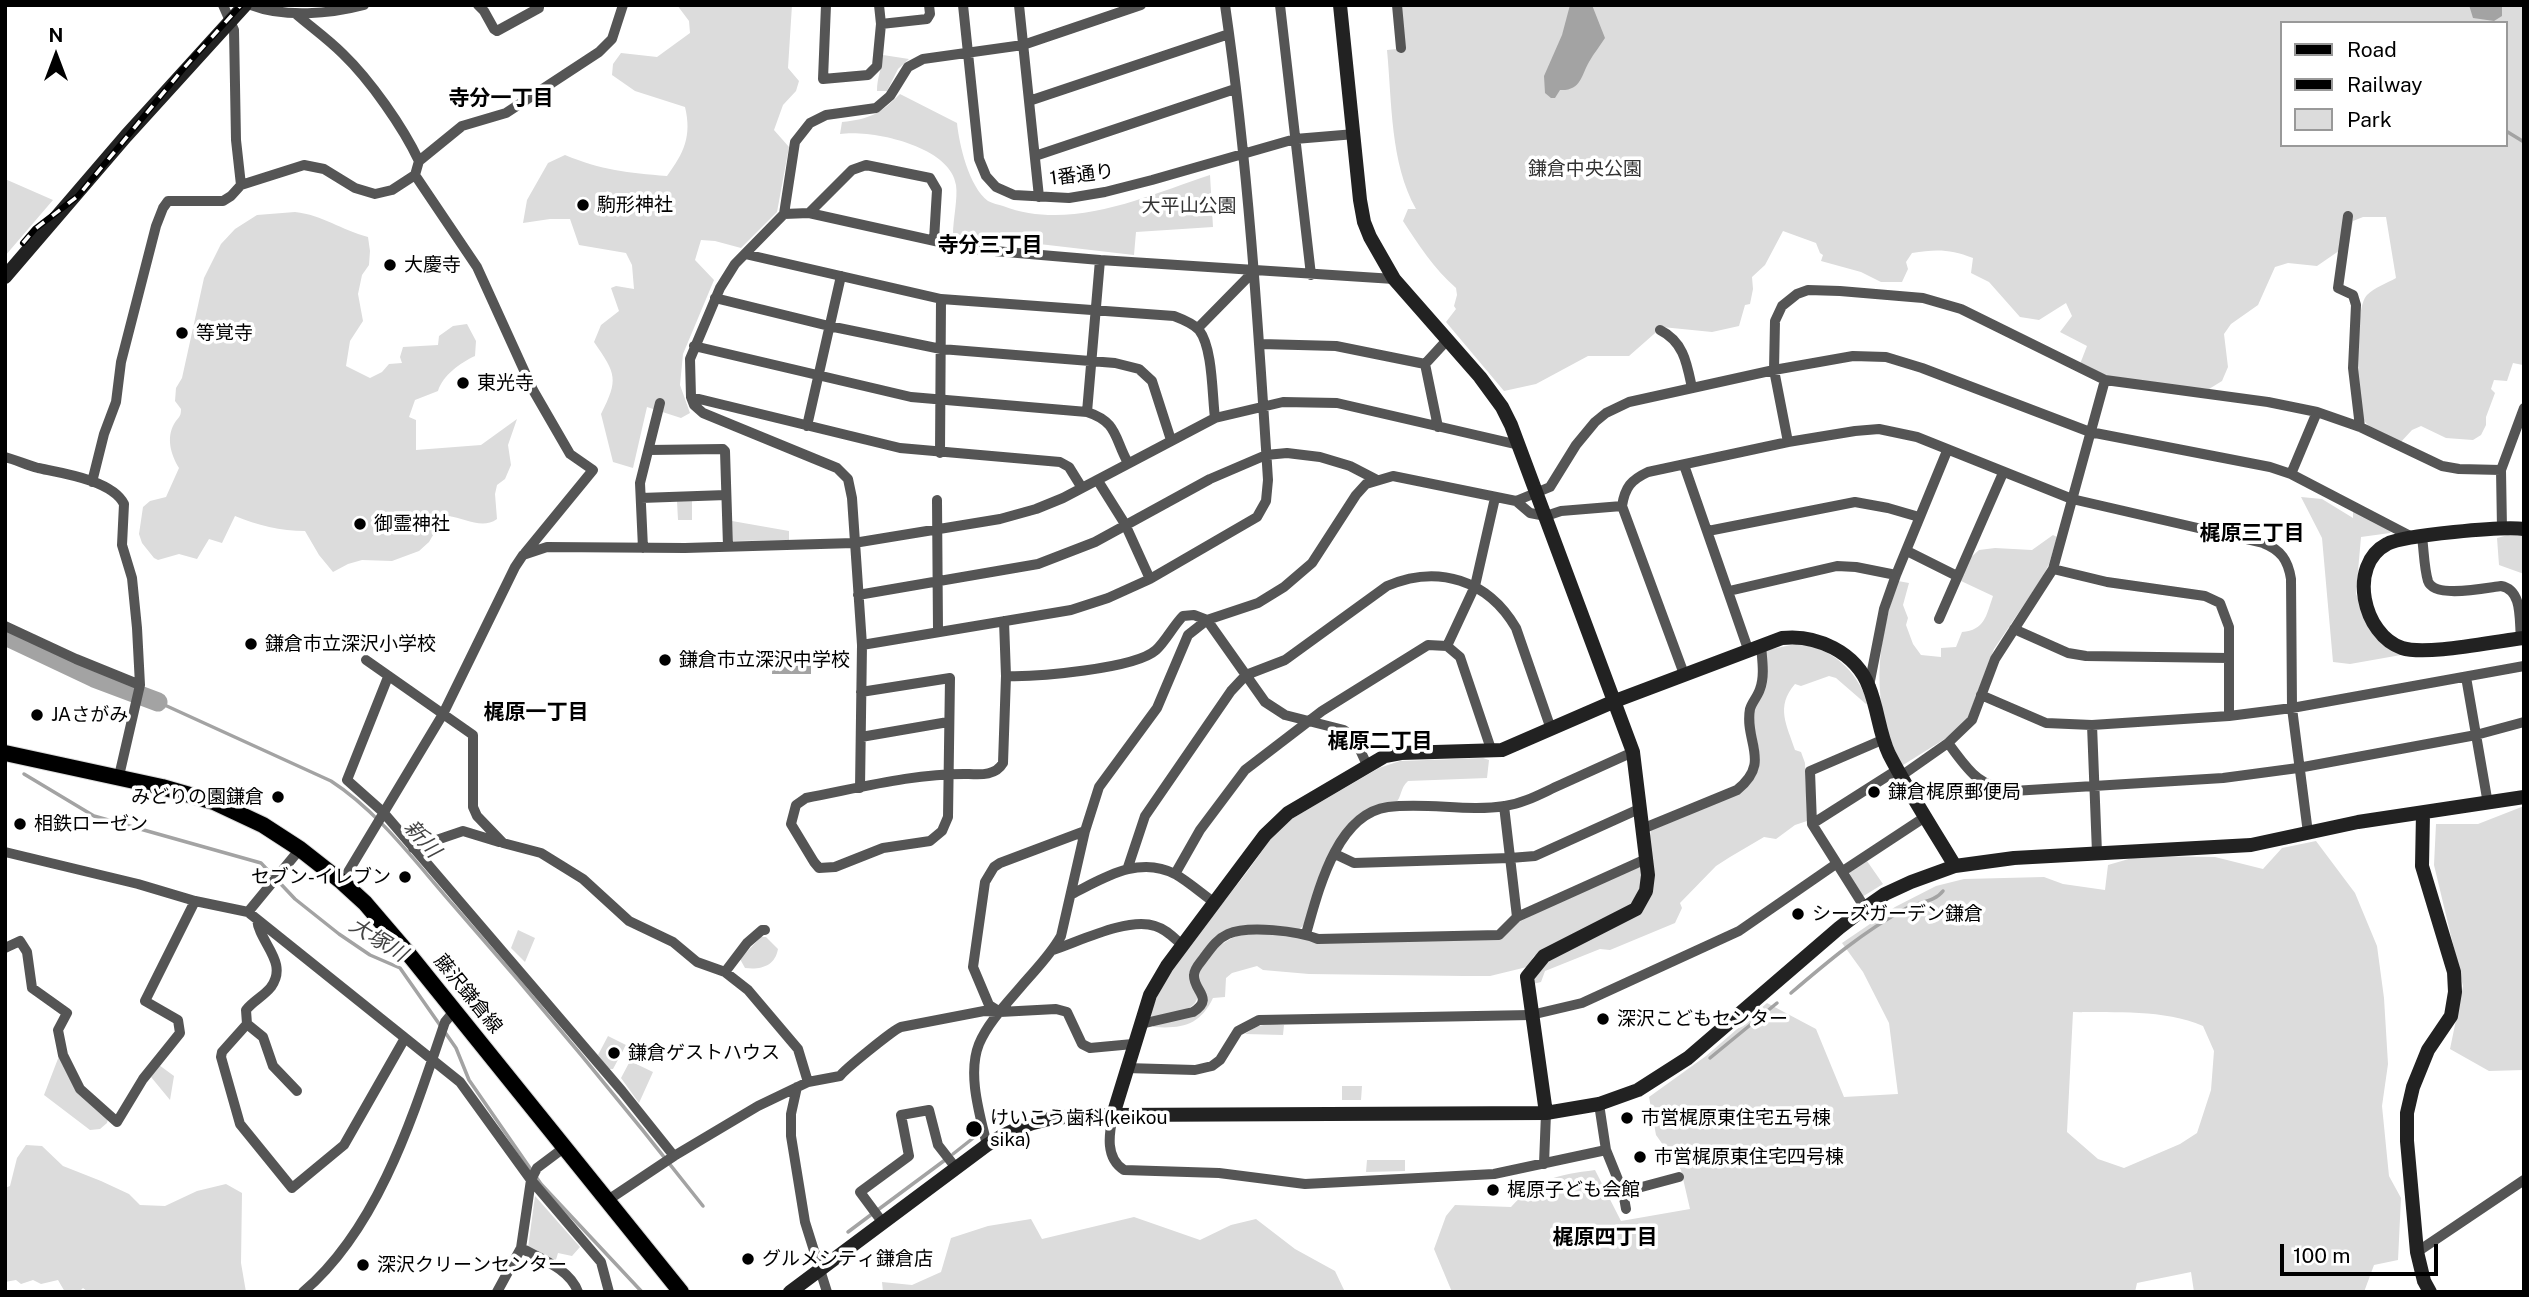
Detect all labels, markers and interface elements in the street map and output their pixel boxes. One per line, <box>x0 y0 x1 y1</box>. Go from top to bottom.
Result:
north arrow <box>21 21 91 91</box>
legend <box>2280 21 2508 147</box>
text: N <box>49 24 63 46</box>
text: Road <box>2347 37 2397 62</box>
text: Railway <box>2347 72 2423 97</box>
district label: 寺分一丁目 <box>449 86 553 112</box>
text: Park <box>2347 107 2392 132</box>
park label: 鎌倉中央公園 <box>1528 158 1642 180</box>
street label: 1番通り <box>1048 160 1116 190</box>
place label: 駒形神社 <box>597 194 673 216</box>
park label: 大平山公園 <box>1142 195 1236 217</box>
marker: 駒形神社 <box>575 197 591 213</box>
district label: 寺分三丁目 <box>938 233 1042 259</box>
place label: 大慶寺 <box>404 254 461 276</box>
marker: 大慶寺 <box>382 257 398 273</box>
place label: 等覚寺 <box>196 322 253 344</box>
marker: 等覚寺 <box>174 325 190 341</box>
place label: 東光寺 <box>477 372 534 394</box>
marker: 東光寺 <box>455 375 471 391</box>
place label: 御霊神社 <box>374 513 450 535</box>
marker: 御霊神社 <box>352 516 368 532</box>
district label: 梶原三丁目 <box>2200 521 2304 547</box>
place label: 鎌倉市立深沢小学校 <box>265 633 436 655</box>
marker: 鎌倉市立深沢小学校 <box>243 636 259 652</box>
place label: 鎌倉市立深沢中学校 <box>679 649 850 671</box>
marker: 鎌倉市立深沢中学校 <box>657 652 673 668</box>
district label: 梶原一丁目 <box>484 700 588 726</box>
place label: JAさがみ <box>51 704 128 726</box>
marker: JAさがみ <box>29 707 45 723</box>
district label: 梶原二丁目 <box>1328 729 1432 755</box>
place label: 鎌倉梶原郵便局 <box>1888 781 2021 803</box>
marker: 鎌倉梶原郵便局 <box>1866 784 1882 800</box>
place label: みどりの園鎌倉 <box>131 786 264 808</box>
marker: みどりの園鎌倉 <box>270 789 286 805</box>
place label: 相鉄ローゼン <box>34 813 148 835</box>
water label: 新川 <box>399 815 445 863</box>
marker: 相鉄ローゼン <box>12 816 28 832</box>
place label: セブン-イレブン <box>251 866 391 888</box>
marker: セブン-イレブン <box>397 869 413 885</box>
place label: シーズガーデン鎌倉 <box>1812 903 1983 925</box>
marker: シーズガーデン鎌倉 <box>1790 906 1806 922</box>
water label: 大塚川 <box>345 913 411 967</box>
street label: 藤沢鎌倉線 <box>429 950 507 1038</box>
place label: 深沢こどもセンター <box>1617 1008 1788 1030</box>
marker: 深沢こどもセンター <box>1595 1011 1611 1027</box>
place label: 鎌倉ゲストハウス <box>628 1042 780 1064</box>
marker: 鎌倉ゲストハウス <box>606 1045 622 1061</box>
place label: けいこう歯科(keikou sika) <box>990 1107 1168 1151</box>
place label: 市営梶原東住宅五号棟 <box>1641 1107 1831 1129</box>
marker: 市営梶原東住宅五号棟 <box>1619 1110 1635 1126</box>
marker: けいこう歯科(keikou sika) <box>964 1119 984 1139</box>
place label: 市営梶原東住宅四号棟 <box>1654 1146 1844 1168</box>
marker: 市営梶原東住宅四号棟 <box>1632 1149 1648 1165</box>
place label: 梶原子ども会館 <box>1507 1179 1640 1201</box>
marker: 梶原子ども会館 <box>1485 1182 1501 1198</box>
district label: 梶原四丁目 <box>1553 1225 1657 1251</box>
scale bar <box>2284 1230 2442 1274</box>
text: 100 m <box>2293 1243 2350 1268</box>
place label: グルメシティ鎌倉店 <box>762 1248 933 1270</box>
marker: グルメシティ鎌倉店 <box>740 1251 756 1267</box>
place label: 深沢クリーンセンター <box>377 1254 567 1276</box>
marker: 深沢クリーンセンター <box>355 1257 371 1273</box>

